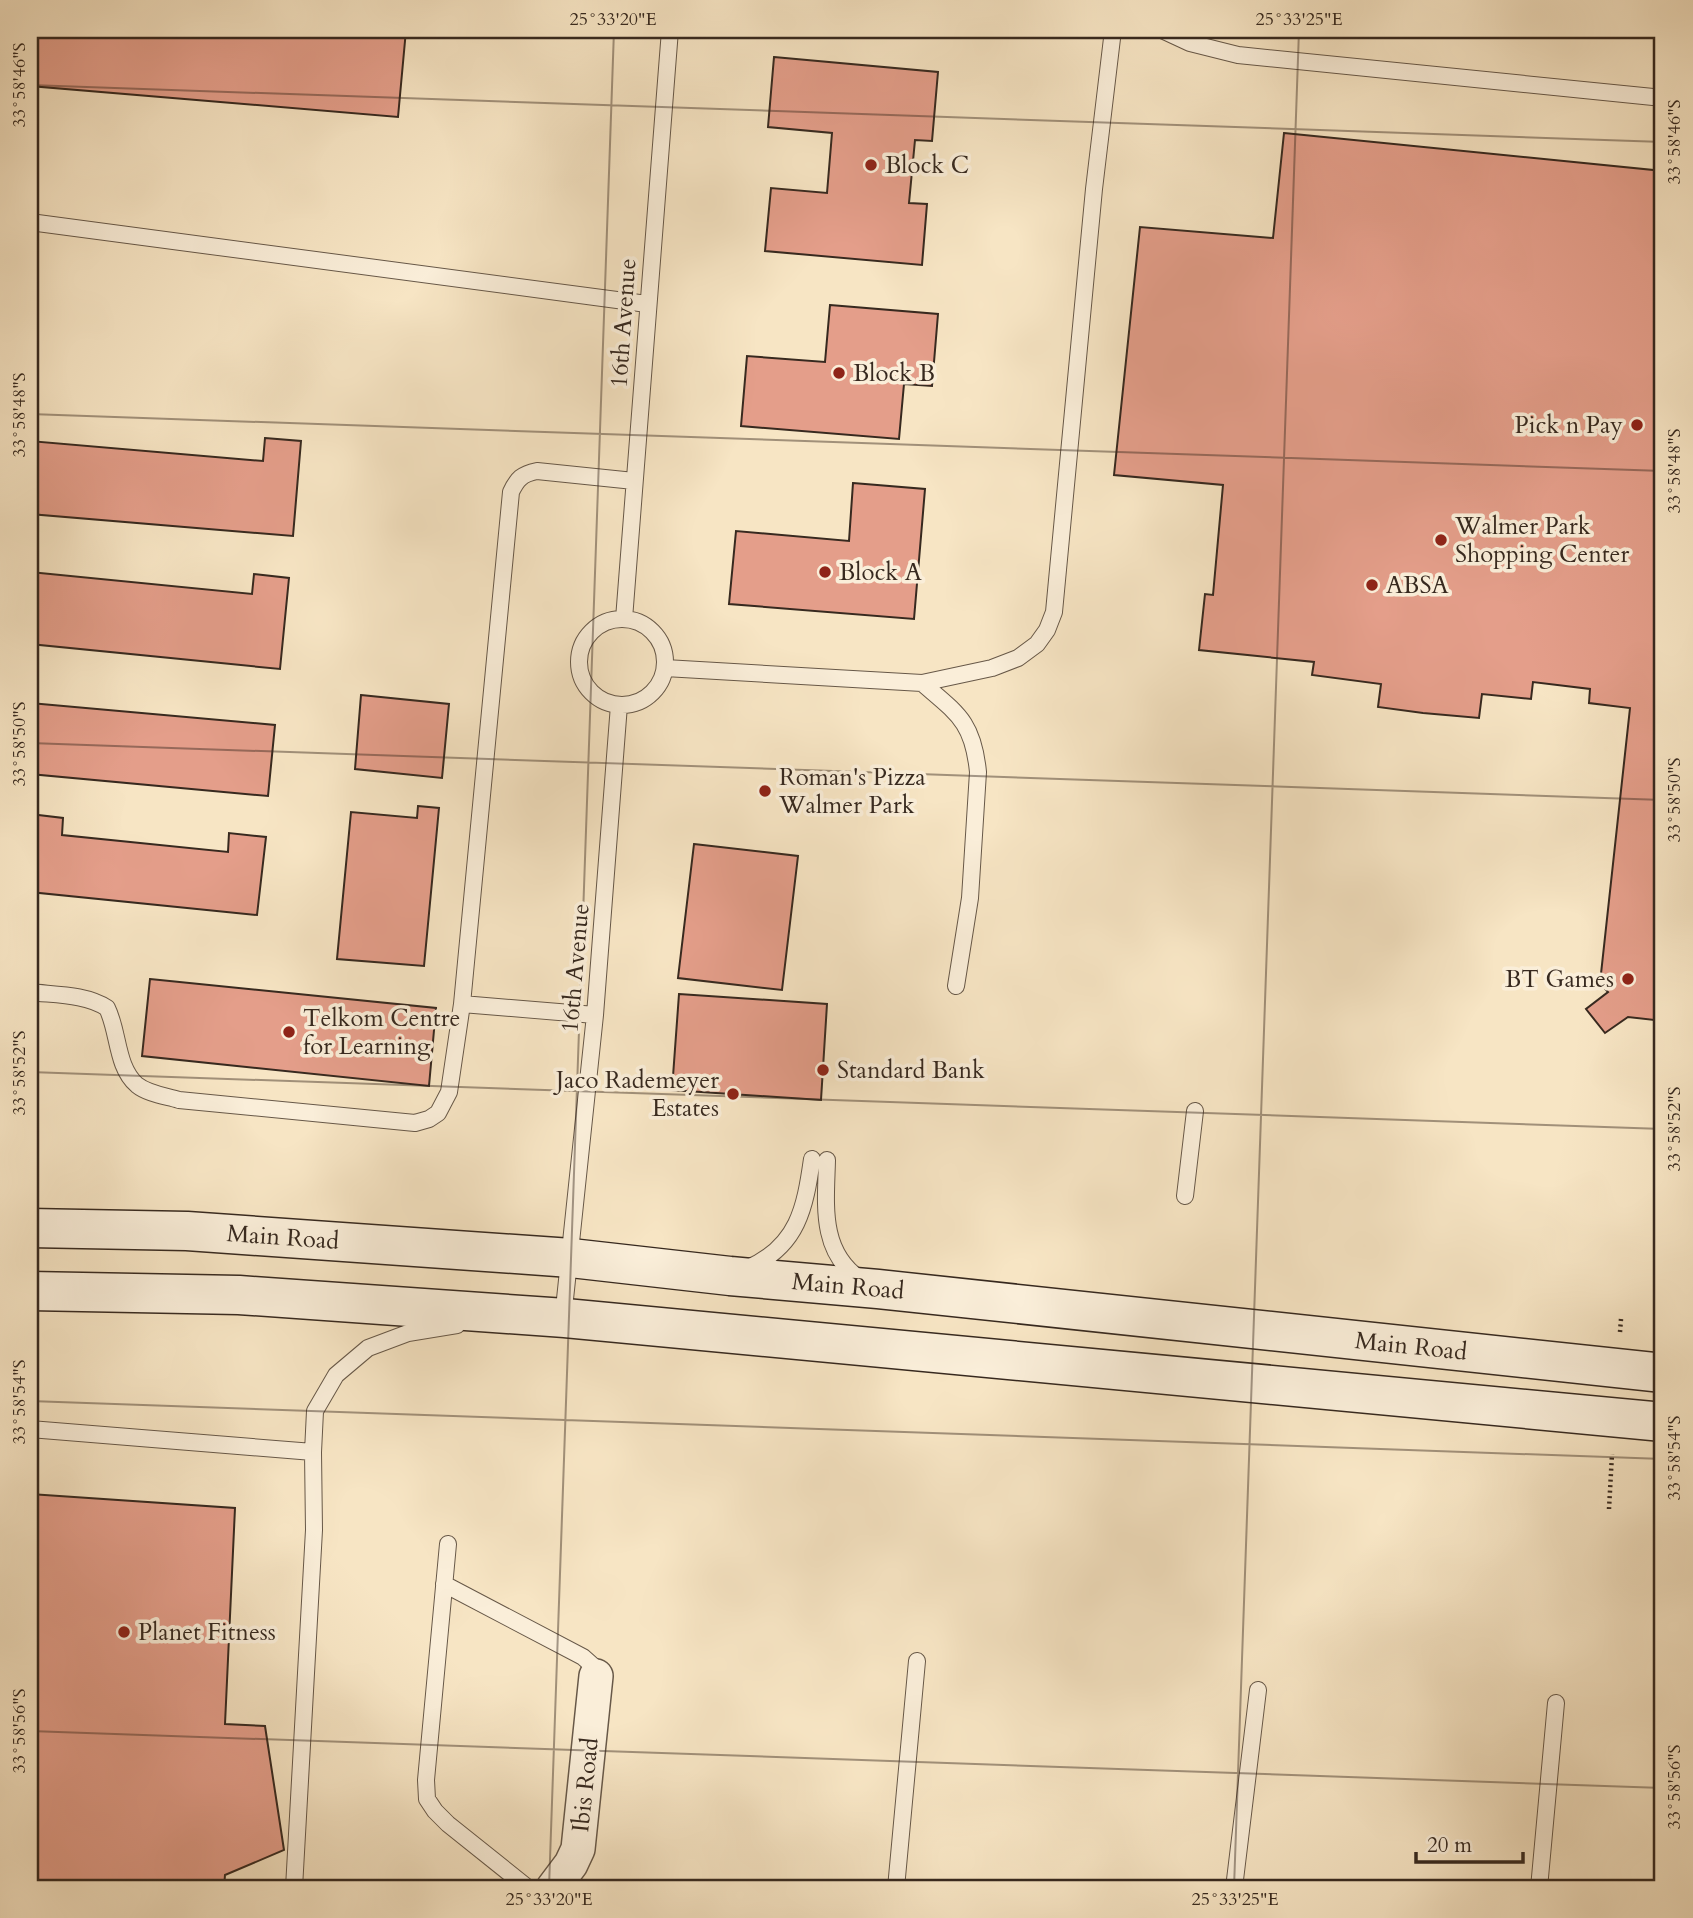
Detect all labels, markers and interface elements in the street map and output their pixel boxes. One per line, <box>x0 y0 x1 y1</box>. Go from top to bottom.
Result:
text: 25°33'20"E <box>569 7 657 32</box>
text: 25°33'25"E <box>1255 7 1343 32</box>
text: 33°58'46"S <box>7 43 32 127</box>
text: 33°58'46"S <box>1662 100 1687 184</box>
place label: Block C <box>885 149 969 182</box>
marker: Block C <box>863 157 879 173</box>
street label: 16th Avenue <box>603 257 644 389</box>
place label: Block B <box>853 357 935 390</box>
marker: Block B <box>831 365 847 381</box>
text: 33°58'48"S <box>7 373 32 457</box>
place label: Pick n Pay <box>1514 409 1623 442</box>
marker: Pick n Pay <box>1629 417 1645 433</box>
text: 33°58'48"S <box>1662 429 1687 513</box>
place label: Walmer Park Shopping Center <box>1454 510 1629 571</box>
marker: Walmer Park Shopping Center <box>1433 532 1449 548</box>
place label: Block A <box>839 556 923 589</box>
marker: Block A <box>817 564 833 580</box>
place label: ABSA <box>1386 569 1449 602</box>
marker: ABSA <box>1364 577 1380 593</box>
text: 33°58'50"S <box>7 702 32 786</box>
text: 33°58'50"S <box>1662 758 1687 842</box>
place label: Roman's Pizza Walmer Park <box>778 761 926 822</box>
marker: Roman's Pizza Walmer Park <box>757 783 773 799</box>
street label: 16th Avenue <box>553 902 598 1034</box>
place label: BT Games <box>1505 963 1614 996</box>
marker: BT Games <box>1620 971 1636 987</box>
place label: Telkom Centre for Learning <box>303 1002 460 1063</box>
marker: Telkom Centre for Learning <box>281 1024 297 1040</box>
text: 33°58'52"S <box>7 1031 32 1115</box>
place label: Standard Bank <box>837 1054 985 1087</box>
marker: Standard Bank <box>815 1062 831 1078</box>
place label: Jaco Rademeyer Estates <box>553 1064 719 1125</box>
marker: Jaco Rademeyer Estates <box>725 1086 741 1102</box>
text: 33°58'52"S <box>1662 1087 1687 1171</box>
street label: Main Road <box>226 1217 340 1258</box>
street label: Main Road <box>790 1265 906 1308</box>
street label: Main Road <box>1353 1324 1469 1369</box>
text: 33°58'54"S <box>7 1360 32 1444</box>
text: 33°58'54"S <box>1662 1416 1687 1500</box>
place label: Planet Fitness <box>138 1616 276 1649</box>
marker: Planet Fitness <box>116 1624 132 1640</box>
text: 33°58'56"S <box>7 1689 32 1773</box>
street label: Ibis Road <box>564 1736 607 1834</box>
text: 33°58'56"S <box>1662 1745 1687 1829</box>
scale bar <box>1416 1820 1523 1864</box>
text: 20 m <box>1427 1831 1472 1860</box>
text: 25°33'20"E <box>505 1887 593 1912</box>
text: 25°33'25"E <box>1191 1887 1279 1912</box>

